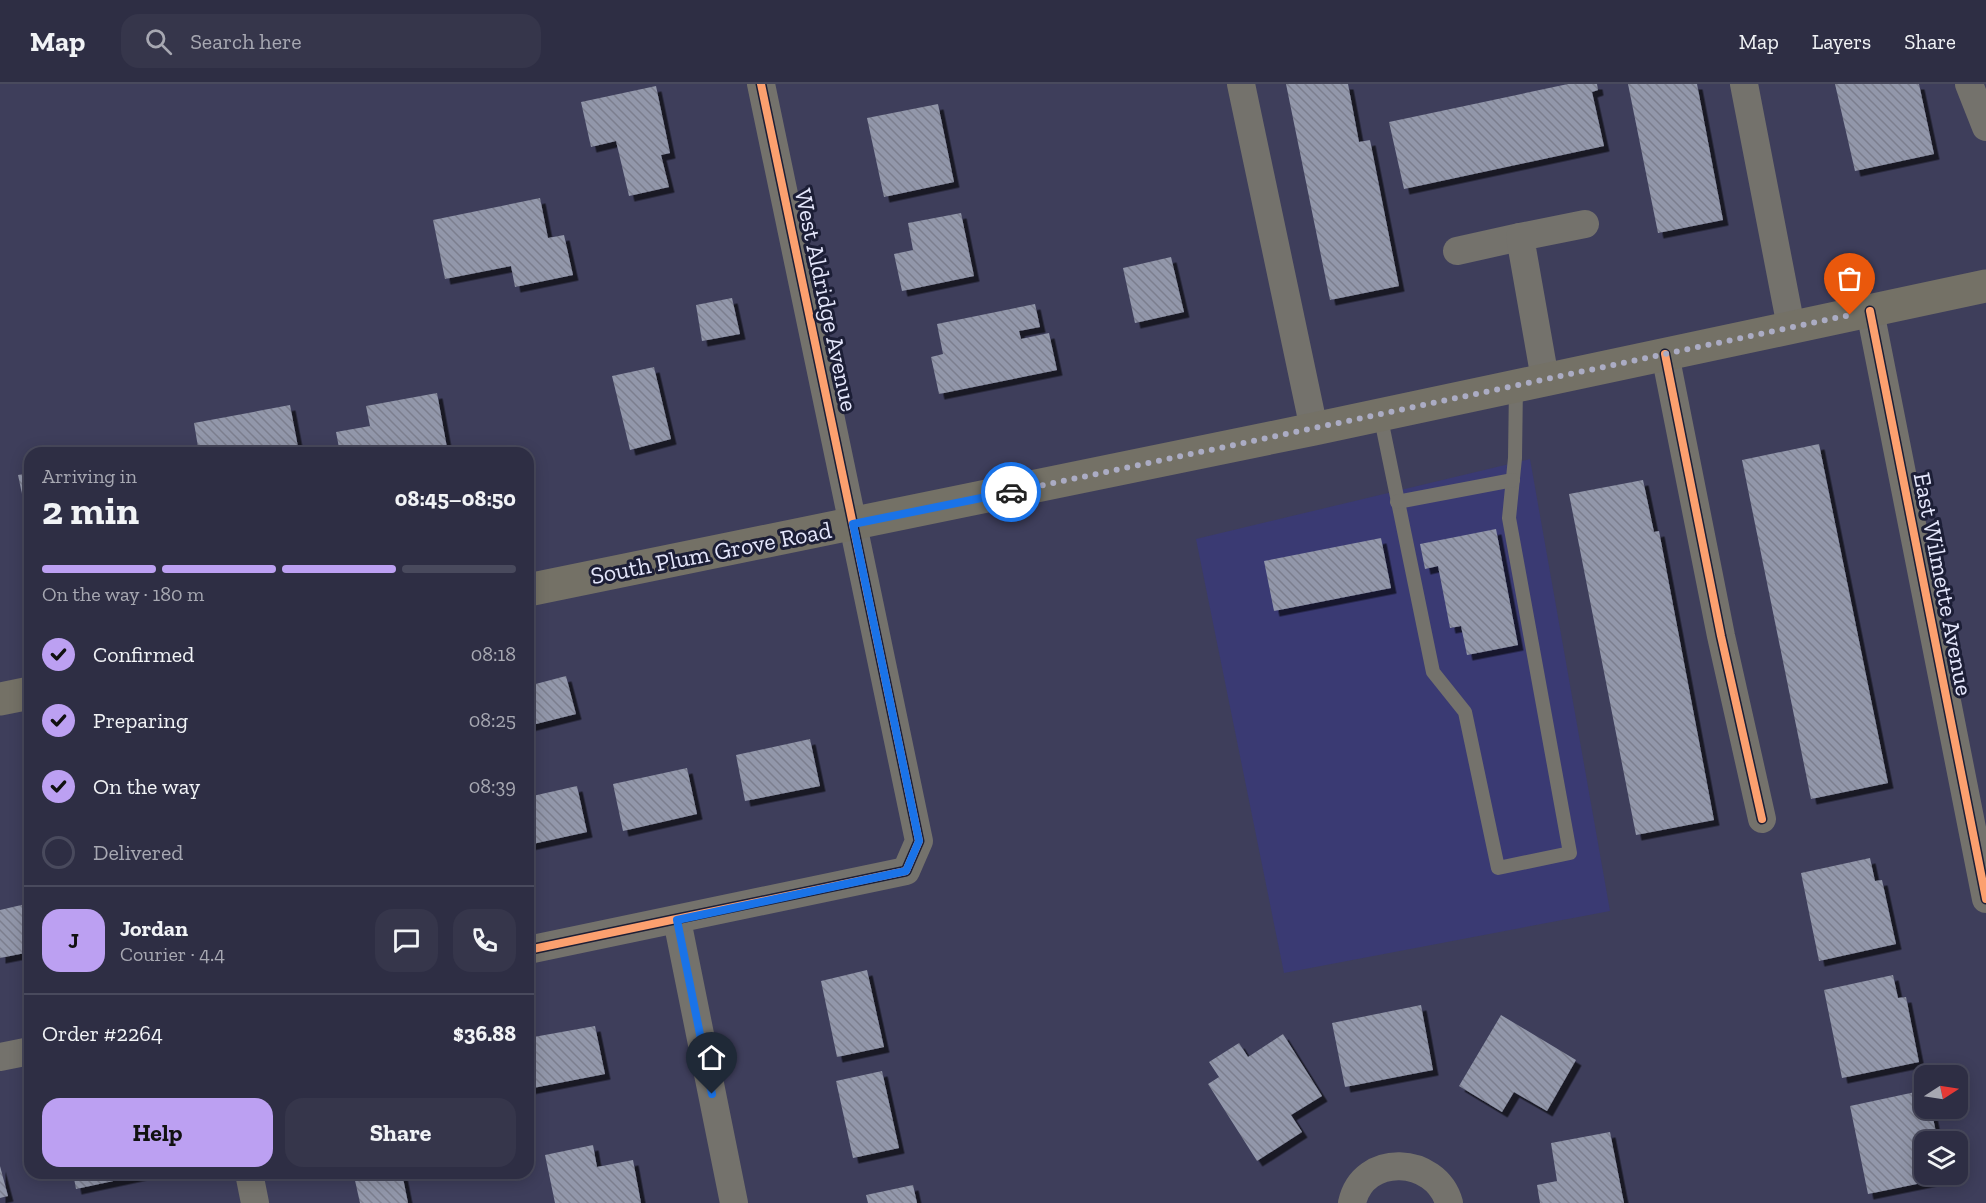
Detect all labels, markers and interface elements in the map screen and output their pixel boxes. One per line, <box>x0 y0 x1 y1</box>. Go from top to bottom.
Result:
search box <box>121 14 541 68</box>
text: Map <box>30 25 85 58</box>
icon: search <box>142 25 175 58</box>
text: Search here <box>190 28 302 55</box>
text: Map <box>1739 29 1779 54</box>
text: Layers <box>1812 29 1871 54</box>
text: Share <box>1904 29 1956 54</box>
street label: West Aldridge Avenue <box>789 186 864 414</box>
pin <box>1824 253 1875 315</box>
icon: bag <box>1833 262 1866 295</box>
courier <box>981 462 1041 522</box>
text: Arriving in <box>42 464 137 488</box>
street label: East Wilmette Avenue <box>1908 470 1979 698</box>
icon: car <box>995 476 1028 509</box>
text: 08:45–08:50 <box>395 485 516 512</box>
text: 2 min <box>42 487 139 534</box>
street label: South Plum Grove Road <box>588 515 834 590</box>
text: On the way · 180 m <box>42 582 204 606</box>
icon: check <box>42 638 75 671</box>
text: Confirmed <box>93 641 194 668</box>
text: 08:18 <box>471 642 516 666</box>
icon: check <box>42 704 75 737</box>
text: Preparing <box>93 707 188 734</box>
text: 08:25 <box>469 708 516 732</box>
icon: check <box>42 770 75 803</box>
text: On the way <box>93 773 200 800</box>
text: 08:39 <box>469 774 516 798</box>
text: Delivered <box>93 839 183 866</box>
button: chat <box>375 909 438 972</box>
button: phone <box>453 909 516 972</box>
text: Jordan <box>120 915 188 942</box>
text: J <box>68 927 79 954</box>
text: Courier · 4.4 <box>120 942 225 966</box>
text: Order #2264 <box>42 1020 163 1047</box>
text: $36.88 <box>453 1020 516 1047</box>
pin <box>686 1032 737 1094</box>
icon: home <box>695 1041 728 1074</box>
north arrow <box>1914 1065 1968 1119</box>
map controls <box>1914 1065 1968 1185</box>
button: Help <box>42 1098 273 1167</box>
button: Share <box>285 1098 516 1167</box>
button: layers <box>1914 1131 1968 1185</box>

